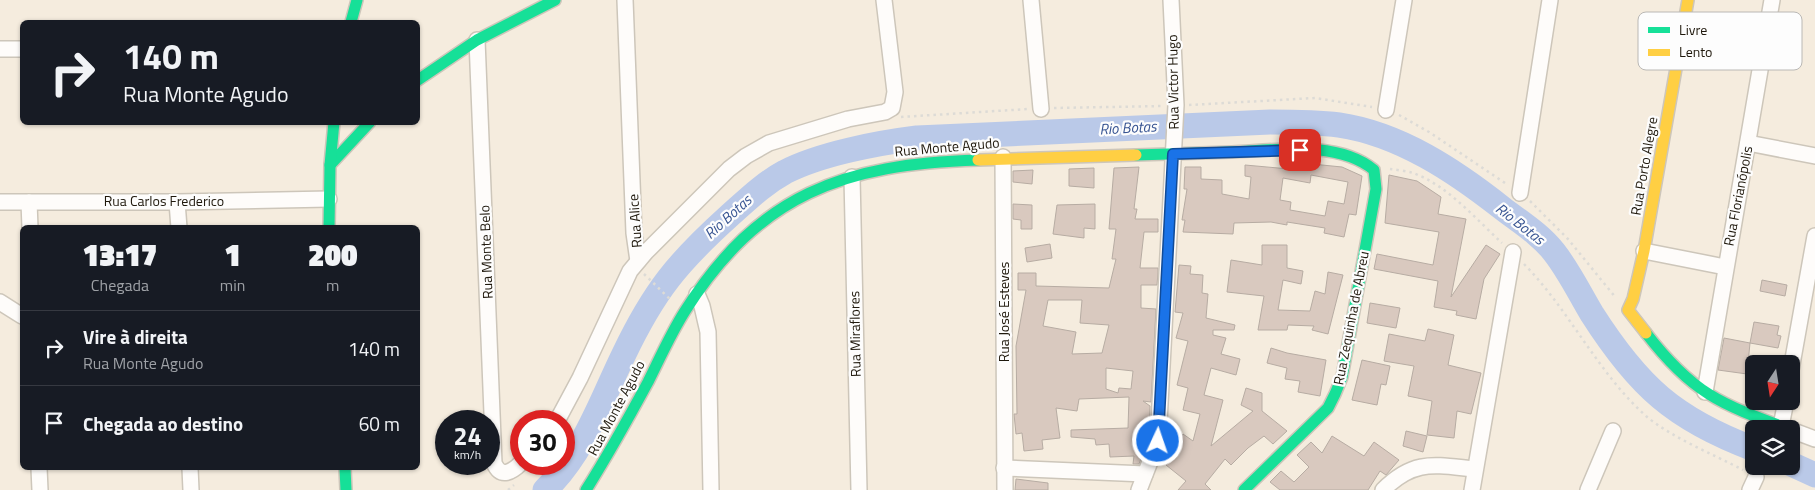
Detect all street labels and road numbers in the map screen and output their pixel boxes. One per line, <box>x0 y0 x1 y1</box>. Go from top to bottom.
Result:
street label: Rua Victor Hugo <box>1161 34 1184 130</box>
street label: Rua Porto Alegre <box>1625 115 1662 217</box>
street label: Rua Monte Agudo <box>894 131 1000 162</box>
street label: Rua Florianópolis <box>1718 144 1758 248</box>
street label: Rua Carlos Frederico <box>104 190 224 211</box>
street label: Rua Alice <box>622 193 647 249</box>
street label: Rua Monte Belo <box>473 205 498 299</box>
street label: Rua Zequinha de Abreu <box>1327 249 1374 387</box>
street label: Rua José Esteves <box>993 262 1014 362</box>
street label: Rua Miraflores <box>843 291 866 377</box>
street label: Rua Monte Agudo <box>582 356 650 459</box>

